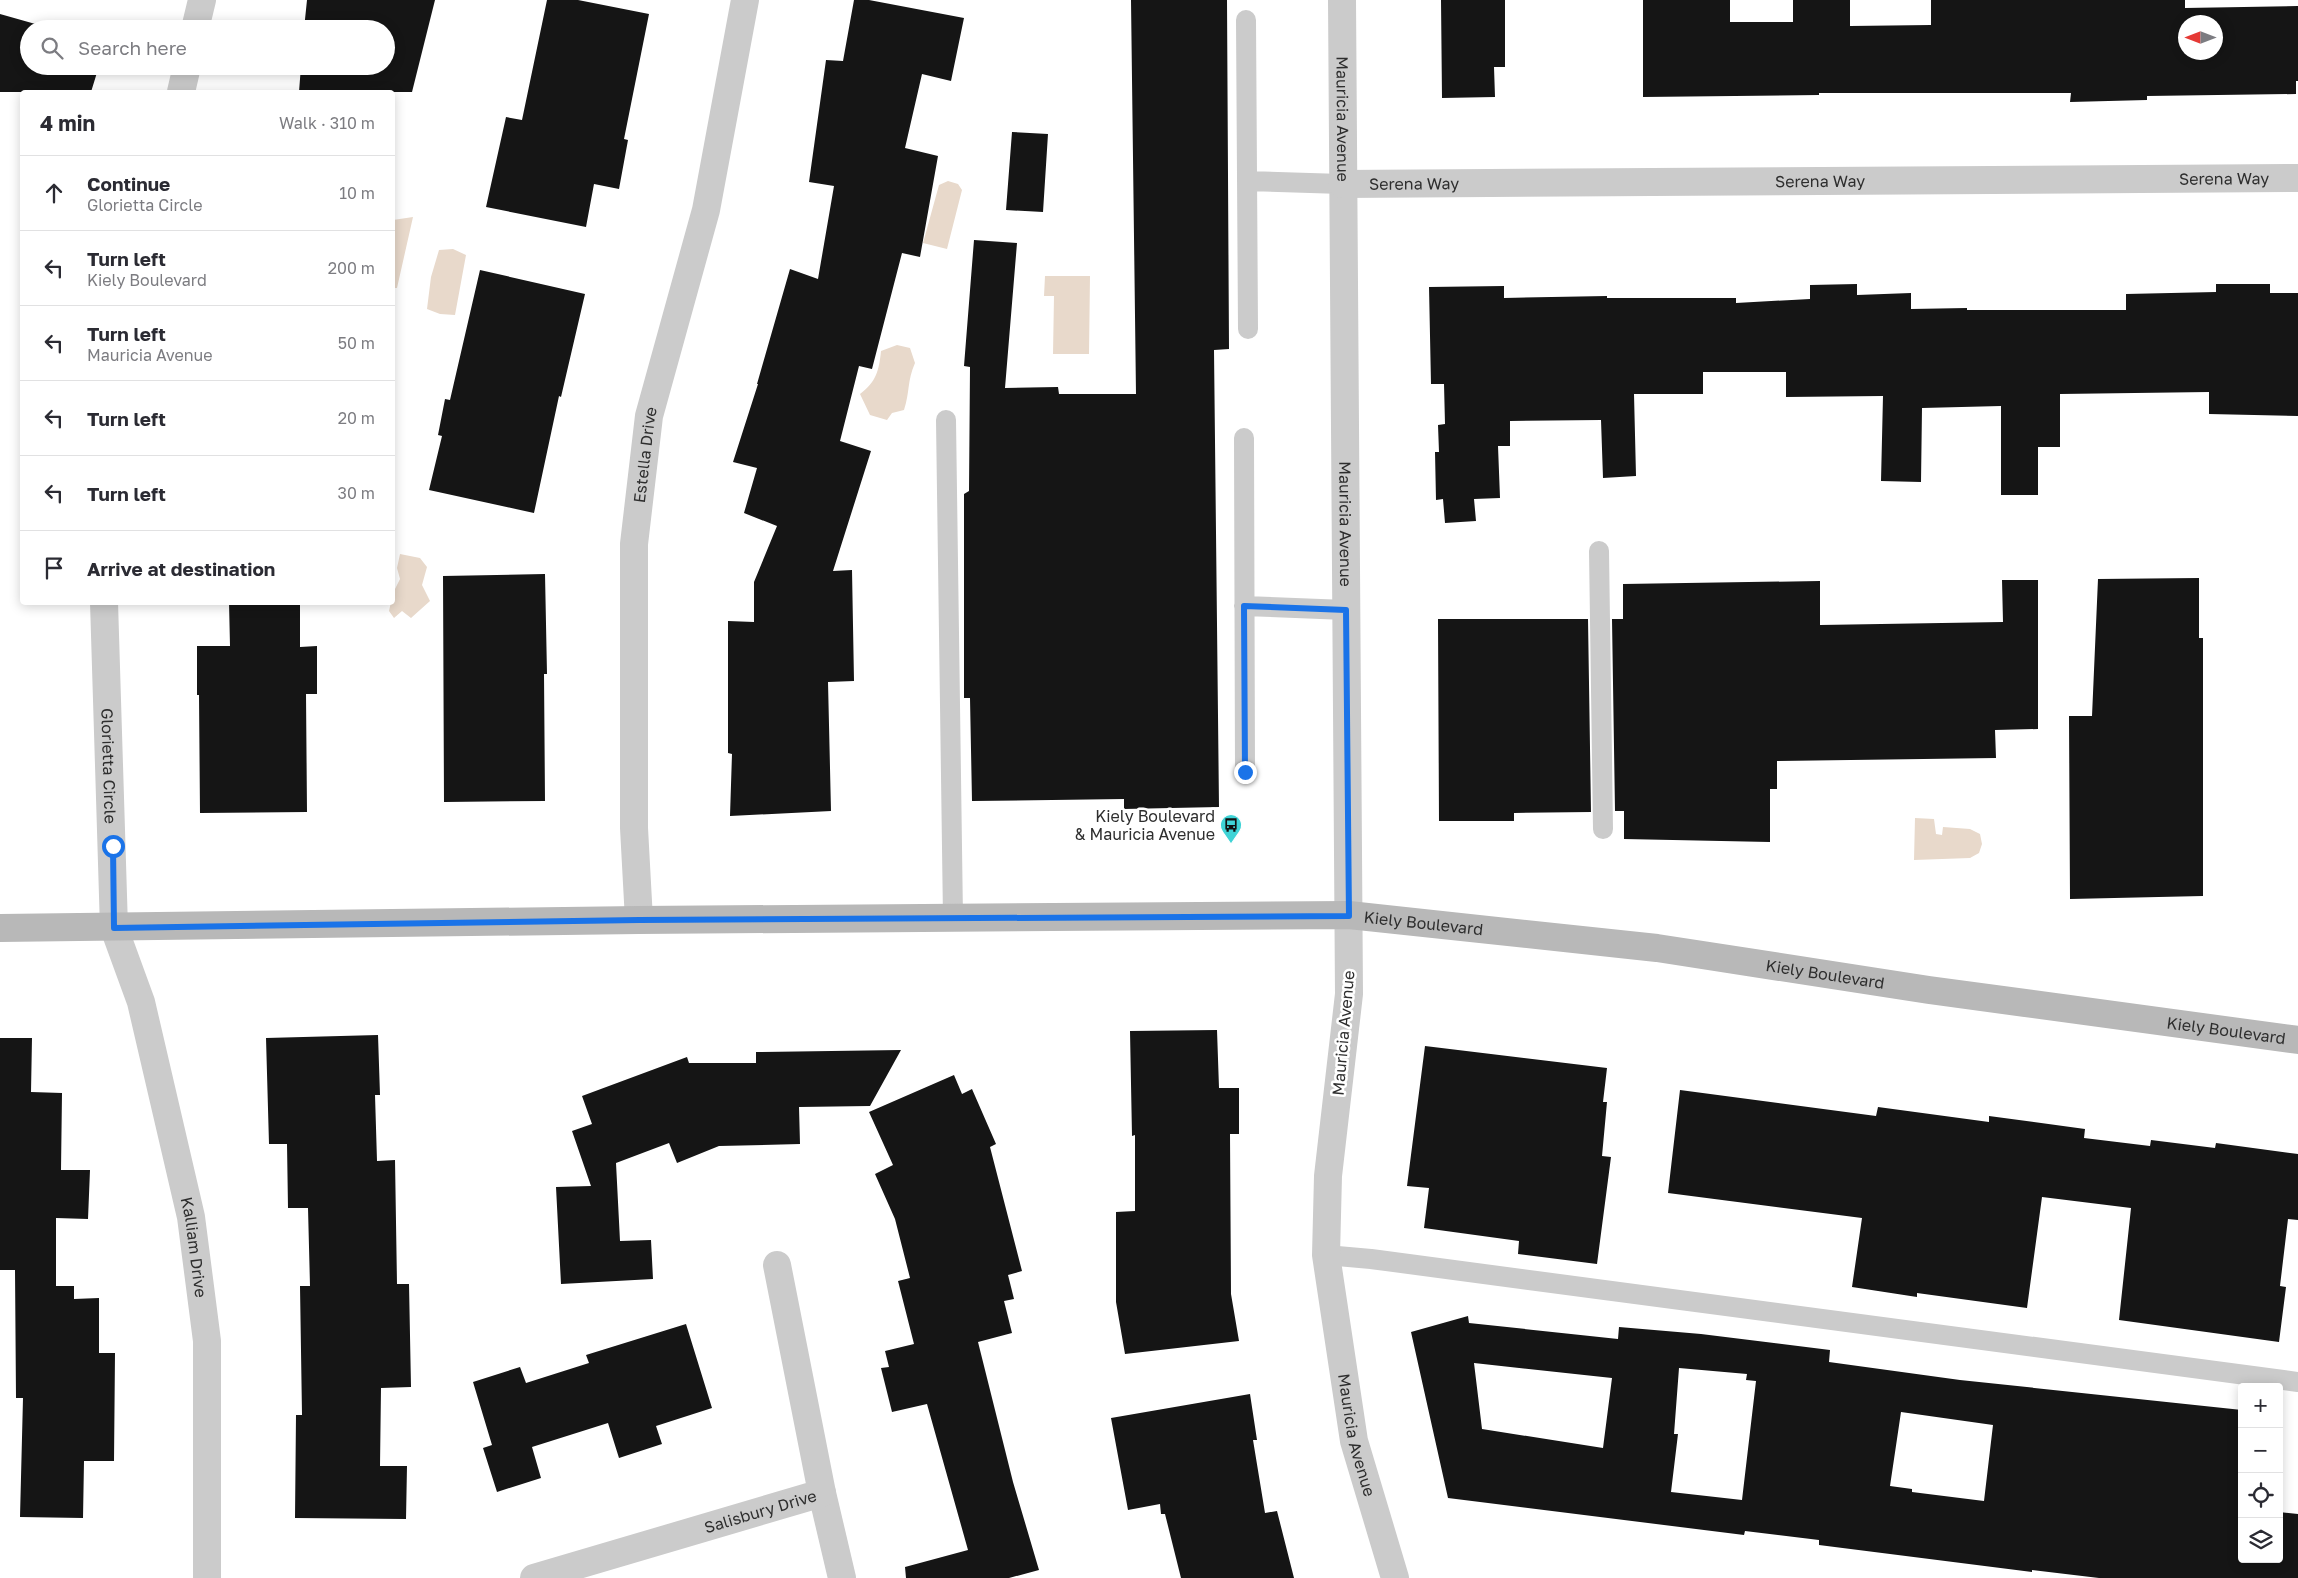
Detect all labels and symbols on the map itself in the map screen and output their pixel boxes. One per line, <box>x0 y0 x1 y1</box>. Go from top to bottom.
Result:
north arrow <box>2178 15 2223 60</box>
street label: Mauricia Avenue <box>1332 56 1353 182</box>
street label: Serena Way <box>2179 168 2269 189</box>
street label: Serena Way <box>1775 171 1865 191</box>
street label: Serena Way <box>1369 173 1459 194</box>
street label: Estella Drive <box>629 404 661 504</box>
street label: Mauricia Avenue <box>1335 461 1356 587</box>
street label: Glorietta Circle <box>97 708 121 824</box>
route end <box>1234 761 1257 784</box>
place label: Kiely Boulevard & Mauricia Avenue <box>1075 806 1215 844</box>
bus stop icon: Kiely Boulevard & Mauricia Avenue <box>1219 813 1243 844</box>
route start <box>102 835 125 858</box>
street label: Kiely Boulevard <box>1363 907 1484 939</box>
street label: Kiely Boulevard <box>1764 955 1886 993</box>
street label: Mauricia Avenue <box>1328 970 1358 1096</box>
street label: Kiely Boulevard <box>2166 1012 2287 1048</box>
street label: Kalliam Drive <box>177 1195 211 1299</box>
street label: Mauricia Avenue <box>1334 1372 1380 1499</box>
street label: Salisbury Drive <box>702 1485 819 1537</box>

